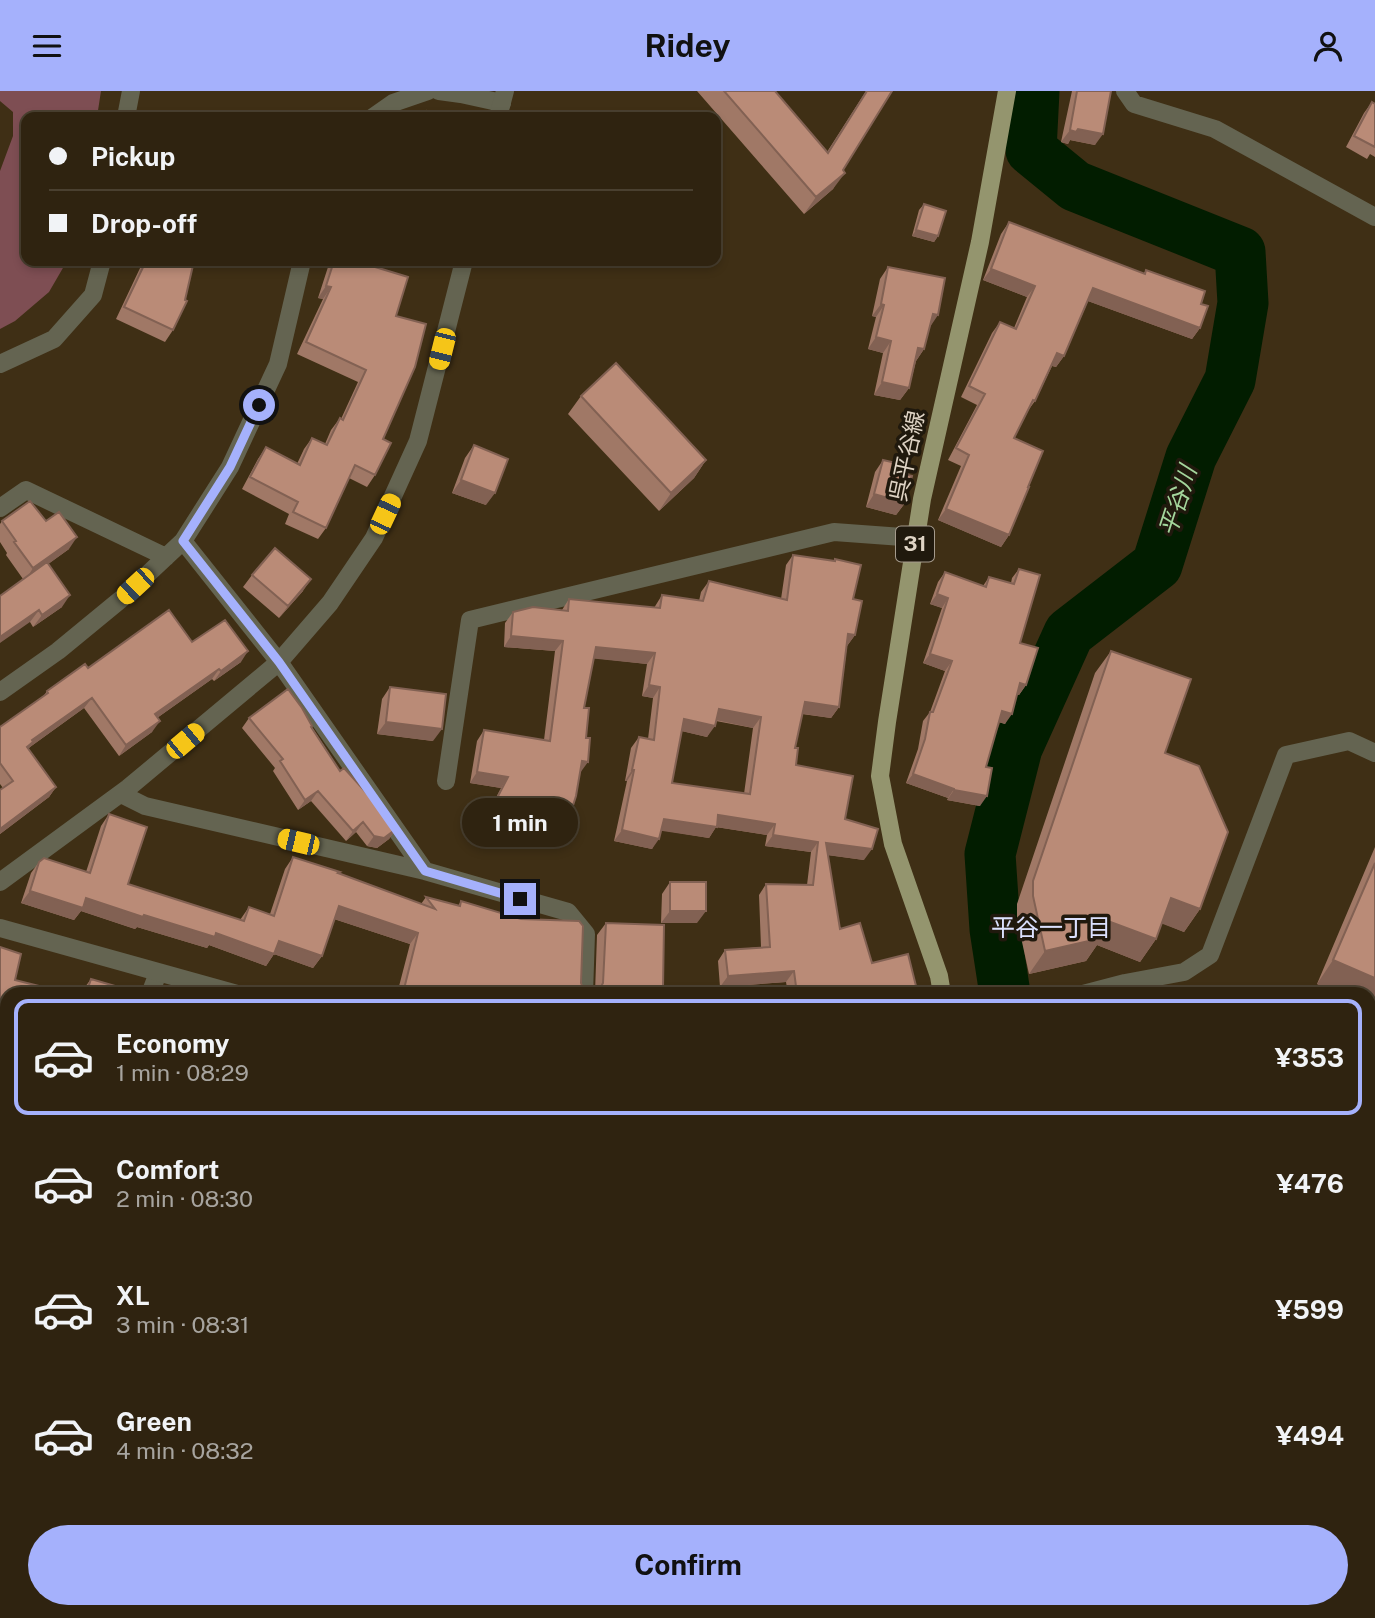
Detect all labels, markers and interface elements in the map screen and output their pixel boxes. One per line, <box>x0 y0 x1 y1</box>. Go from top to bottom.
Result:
icon: menu <box>28 27 66 65</box>
text: Ridey <box>644 27 731 64</box>
icon: person <box>1309 27 1347 65</box>
text: Pickup <box>91 141 175 172</box>
text: Drop-off <box>91 208 197 239</box>
car <box>427 326 458 372</box>
route start <box>243 389 275 421</box>
street label: 呉平谷線 <box>884 408 929 504</box>
water label: 平谷川 <box>1153 459 1202 539</box>
car <box>367 491 404 537</box>
road number: 31 <box>896 526 934 561</box>
car <box>113 564 158 608</box>
car <box>163 719 208 763</box>
callout: 1 min <box>462 797 578 847</box>
text: 1 min <box>492 809 548 836</box>
car <box>276 827 321 857</box>
route end <box>504 883 536 915</box>
district label: 平谷一丁目 <box>991 913 1111 941</box>
icon: car <box>32 1026 95 1089</box>
text: Economy <box>116 1028 229 1059</box>
text: ¥353 <box>1275 1042 1344 1073</box>
text: 1 min · 08:29 <box>116 1059 249 1086</box>
icon: car <box>32 1152 95 1215</box>
text: Comfort <box>116 1154 219 1185</box>
text: ¥476 <box>1277 1168 1344 1199</box>
text: 2 min · 08:30 <box>116 1185 253 1212</box>
icon: car <box>32 1278 95 1341</box>
text: XL <box>116 1280 150 1311</box>
text: ¥599 <box>1275 1294 1344 1325</box>
text: 3 min · 08:31 <box>116 1311 249 1338</box>
icon: car <box>32 1404 95 1467</box>
text: Green <box>116 1406 192 1437</box>
text: ¥494 <box>1276 1420 1344 1451</box>
text: 4 min · 08:32 <box>116 1437 254 1464</box>
button: Confirm <box>28 1525 1348 1605</box>

